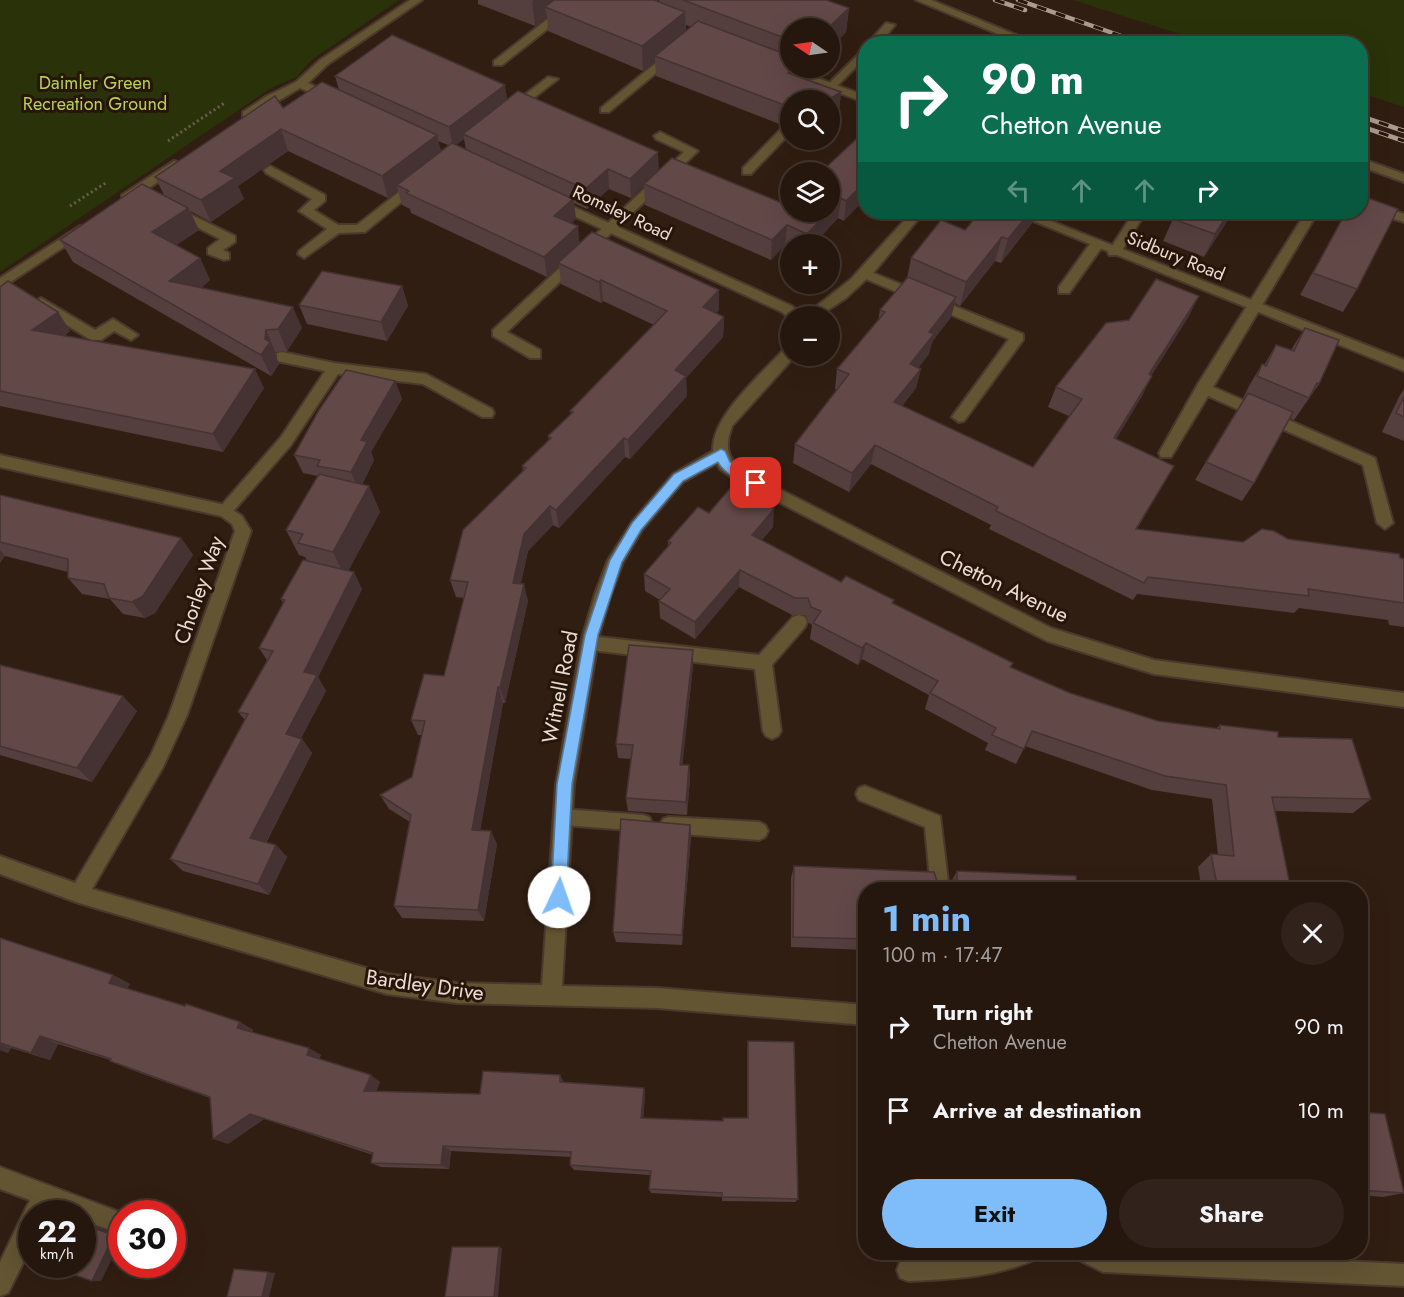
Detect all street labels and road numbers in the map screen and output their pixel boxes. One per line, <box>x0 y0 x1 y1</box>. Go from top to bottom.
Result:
street label: Romsley Road <box>568 179 676 247</box>
street label: Sidbury Road <box>1123 225 1229 287</box>
street label: Chorley Way <box>166 531 232 648</box>
street label: Chetton Avenue <box>934 542 1074 630</box>
street label: Witnell Road <box>534 628 586 746</box>
street label: Bardley Drive <box>364 962 486 1008</box>

